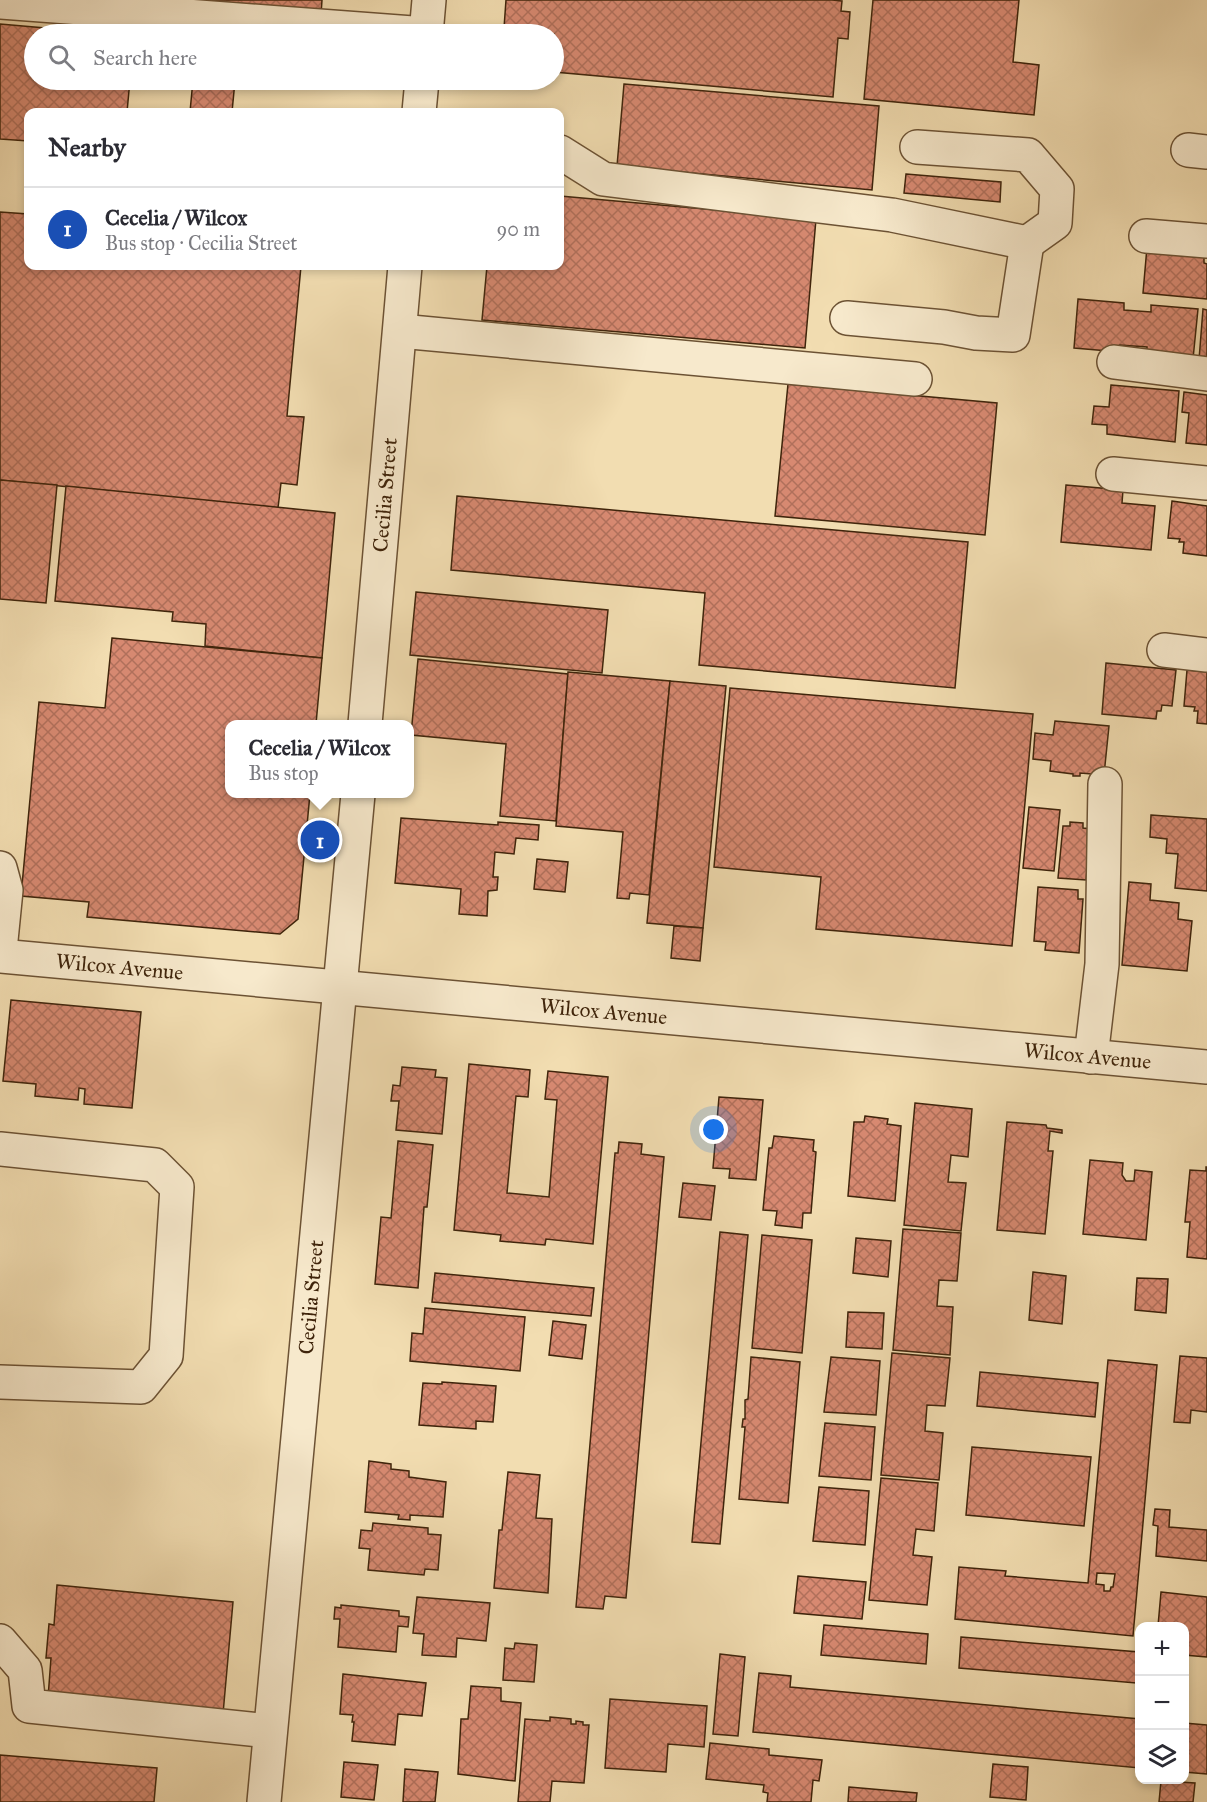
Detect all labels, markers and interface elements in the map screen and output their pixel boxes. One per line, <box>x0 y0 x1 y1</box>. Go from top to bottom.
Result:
search box <box>24 24 564 90</box>
icon: search <box>45 41 78 74</box>
text: Search here <box>93 44 197 71</box>
text: Nearby <box>48 131 126 163</box>
text: Cecelia / Wilcox <box>105 204 247 231</box>
text: 1 <box>64 217 71 241</box>
text: 90 m <box>497 217 540 241</box>
text: Bus stop · Cecilia Street <box>105 231 297 255</box>
street label: Cecilia Street <box>367 436 403 553</box>
popup <box>225 720 414 798</box>
text: Cecelia / Wilcox <box>248 734 391 761</box>
text: Bus stop <box>248 761 318 785</box>
pin: 1 <box>300 818 340 862</box>
street label: Wilcox Avenue <box>55 948 185 986</box>
street label: Wilcox Avenue <box>539 993 669 1030</box>
street label: Wilcox Avenue <box>1023 1037 1152 1075</box>
your location <box>699 1115 728 1144</box>
street label: Cecilia Street <box>293 1238 329 1356</box>
map controls <box>1135 1622 1189 1784</box>
button: + <box>1135 1622 1189 1676</box>
button: − <box>1135 1676 1189 1730</box>
button: layers <box>1135 1730 1189 1784</box>

